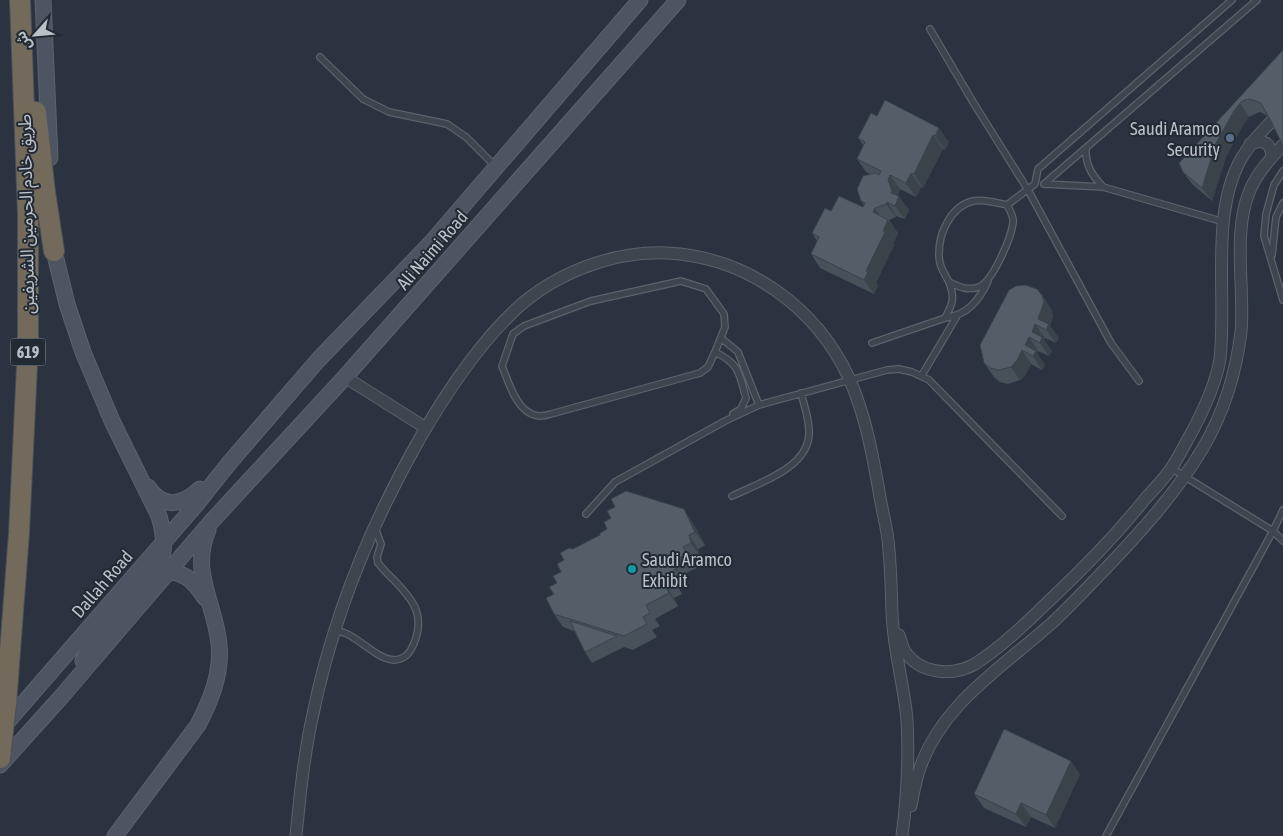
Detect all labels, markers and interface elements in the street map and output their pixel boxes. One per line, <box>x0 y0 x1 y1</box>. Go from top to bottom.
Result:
north arrow <box>10 10 60 60</box>
text: ش <box>12 29 35 53</box>
street label: طريق خادم الحرمين الشريفين <box>14 114 42 314</box>
place label: Saudi Aramco Security <box>1130 118 1220 160</box>
marker: Saudi Aramco Security <box>1224 132 1236 144</box>
street label: Ali Naimi Road <box>392 206 472 294</box>
road number: 619 <box>10 338 46 366</box>
street label: Dallah Road <box>67 546 137 622</box>
place label: Saudi Aramco Exhibit <box>642 549 732 591</box>
marker: Saudi Aramco Exhibit <box>626 563 638 575</box>

